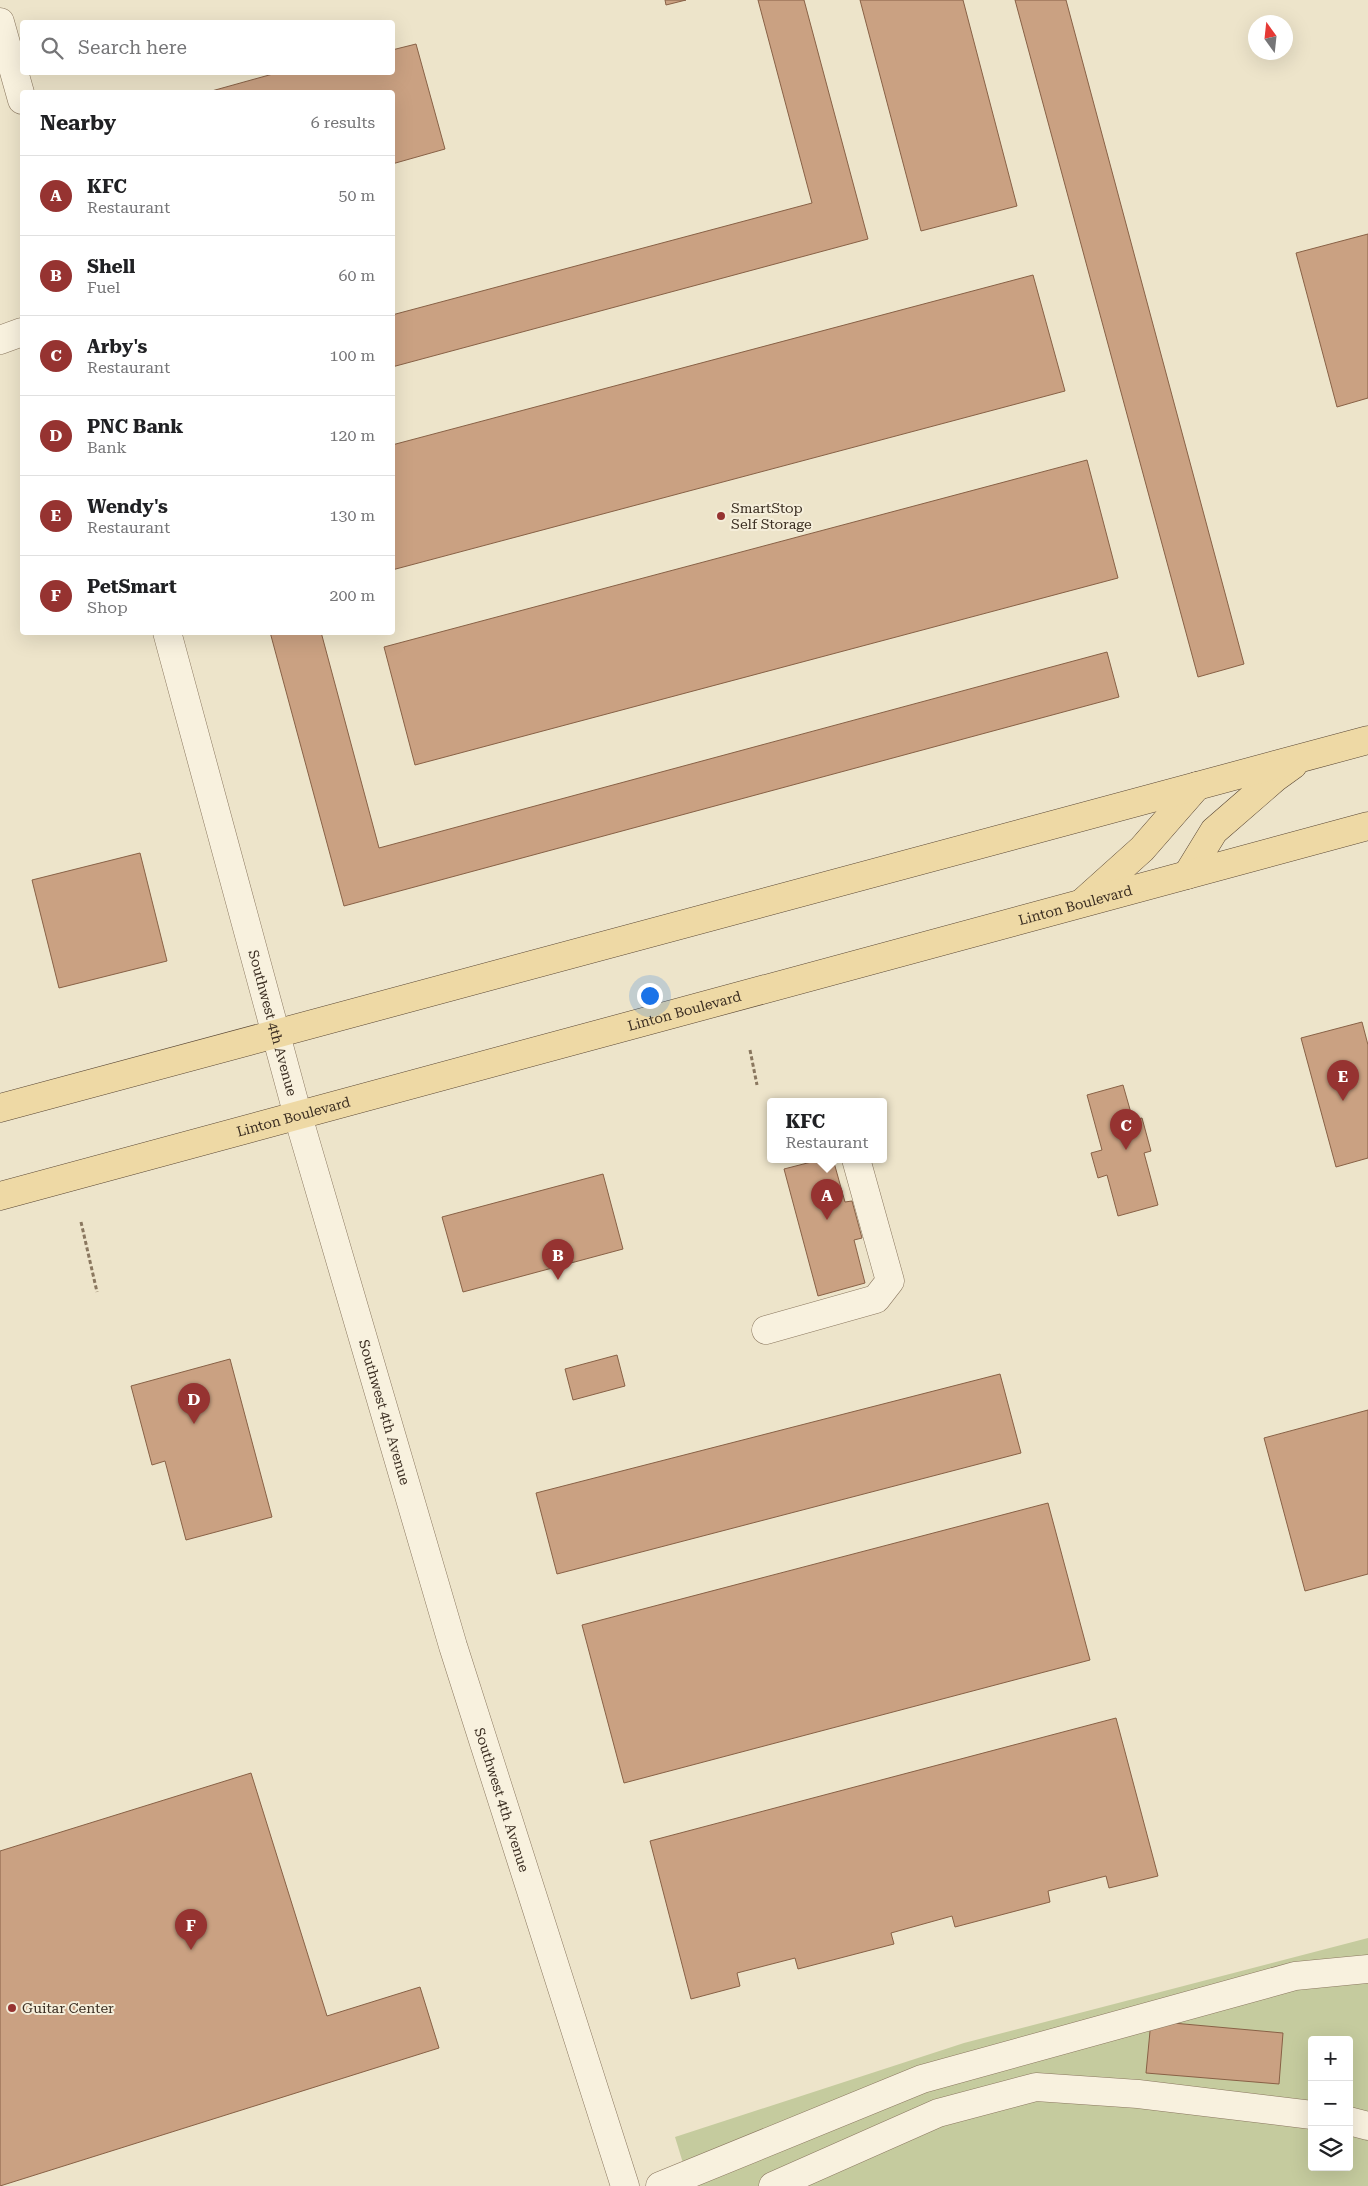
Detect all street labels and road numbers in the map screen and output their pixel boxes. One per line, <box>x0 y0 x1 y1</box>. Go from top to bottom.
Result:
street label: Linton Boulevard <box>1017 882 1134 928</box>
street label: Southwest 4th Avenue <box>245 948 300 1098</box>
street label: Linton Boulevard <box>626 988 743 1034</box>
street label: Linton Boulevard <box>235 1094 352 1140</box>
street label: Southwest 4th Avenue <box>356 1338 414 1487</box>
street label: Southwest 4th Avenue <box>471 1726 533 1874</box>

